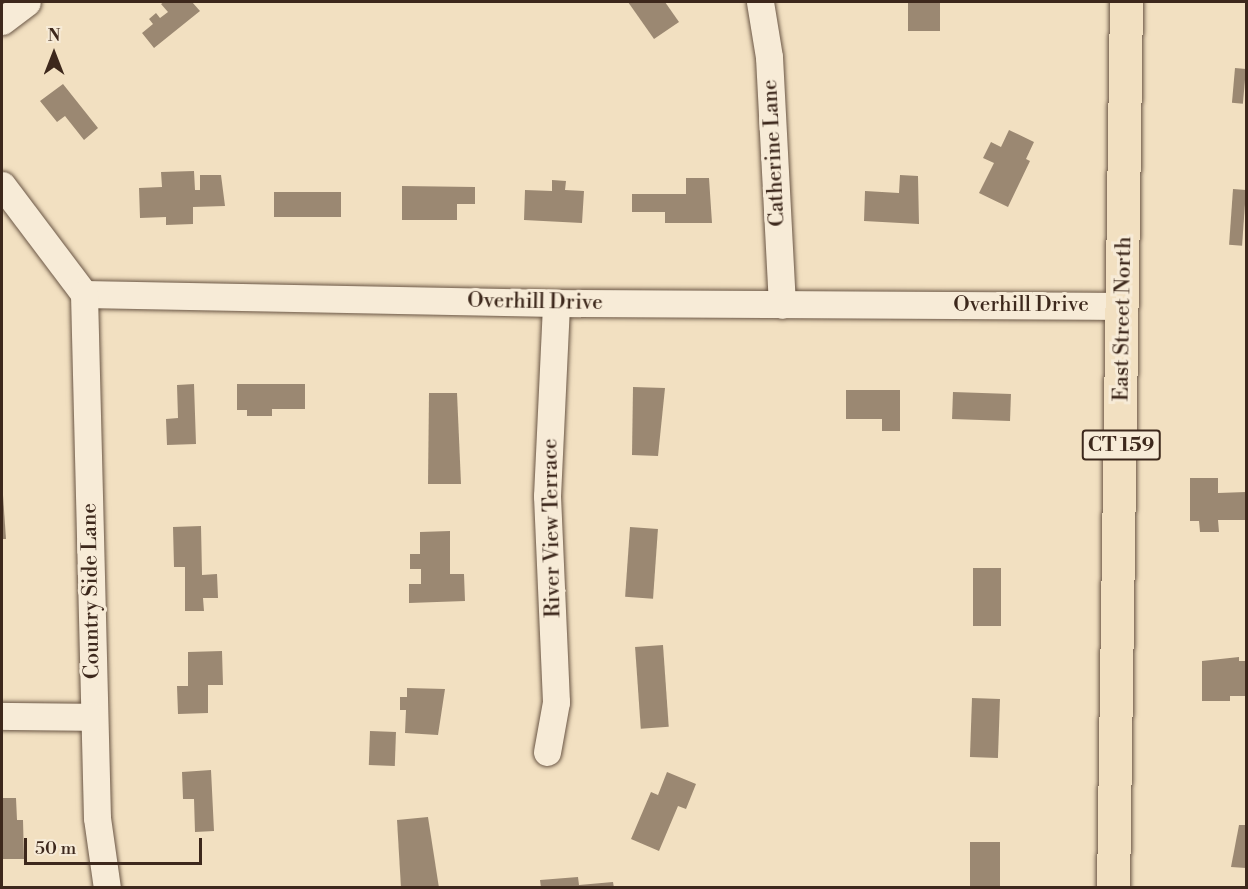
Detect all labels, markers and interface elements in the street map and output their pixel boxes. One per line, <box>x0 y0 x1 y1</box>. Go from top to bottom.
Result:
north arrow <box>24 24 84 84</box>
text: N <box>48 26 60 46</box>
street label: Catherine Lane <box>758 79 790 227</box>
street label: East Street North <box>1109 236 1137 402</box>
street label: Overhill Drive <box>467 288 603 316</box>
street label: Overhill Drive <box>953 292 1089 318</box>
road number: CT 159 <box>1080 428 1162 462</box>
street label: River View Terrace <box>538 438 566 618</box>
street label: Country Side Lane <box>77 503 105 679</box>
scale bar <box>27 826 206 864</box>
text: 50 m <box>35 837 76 860</box>

